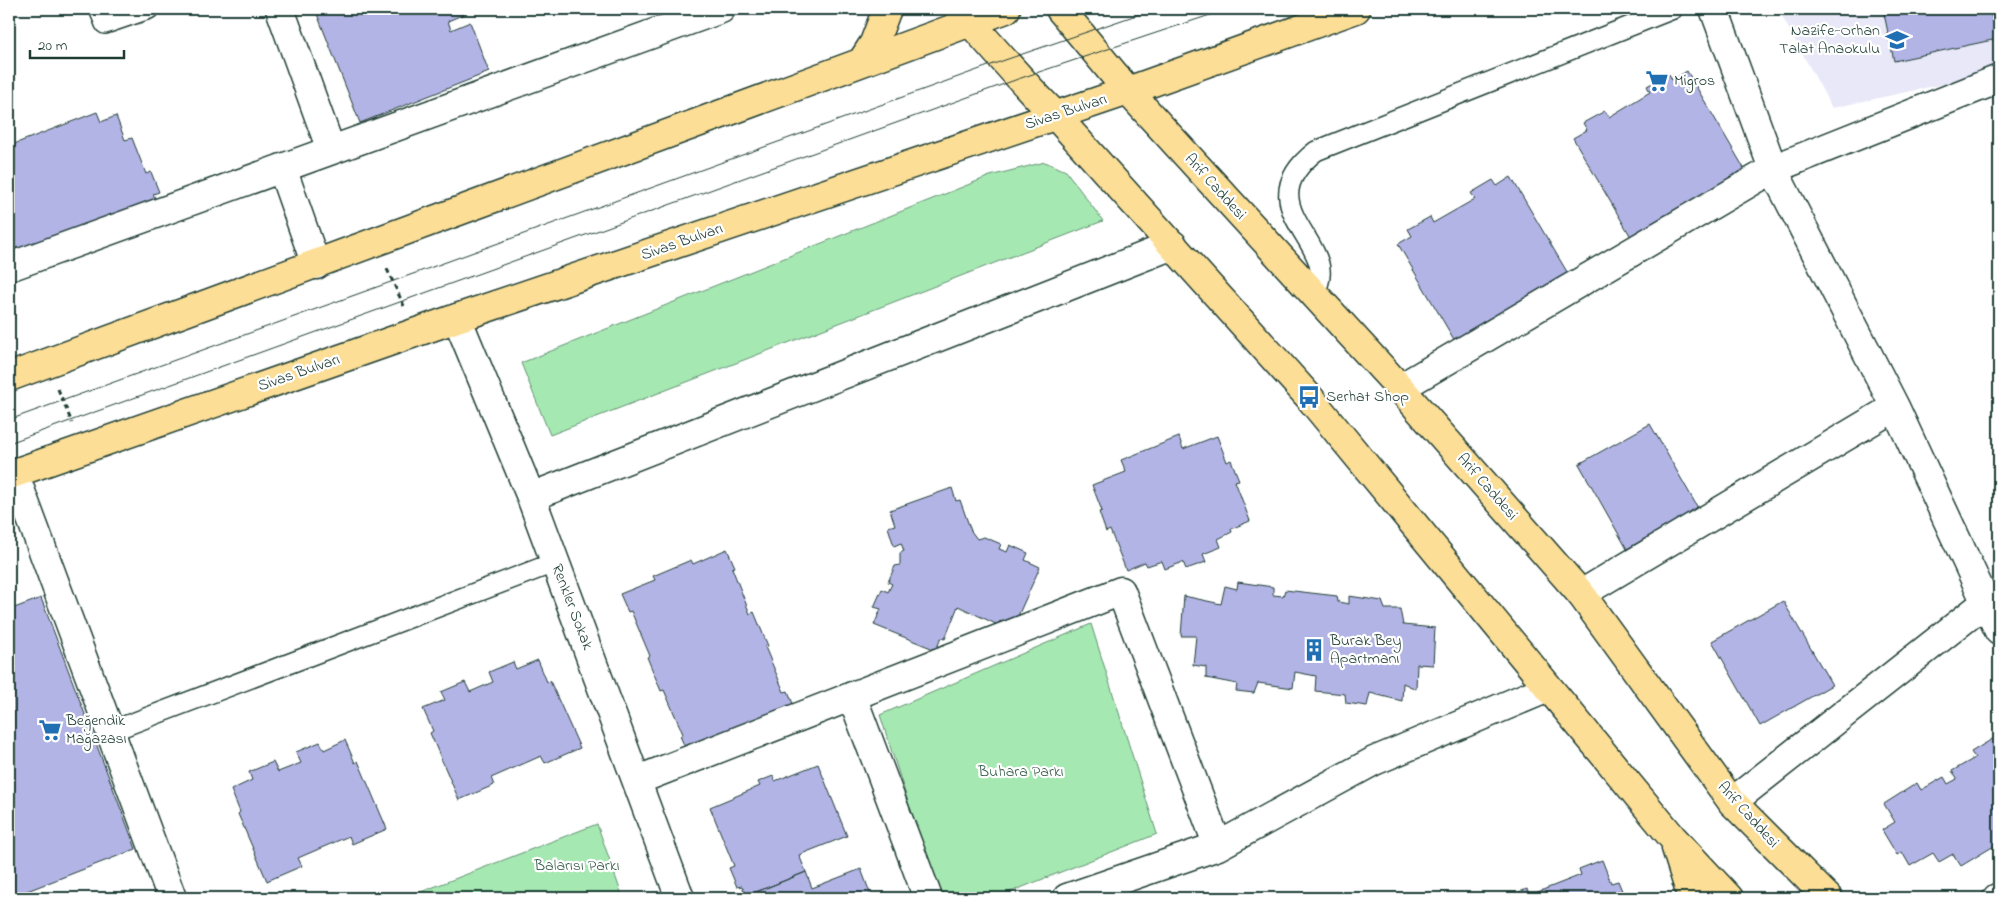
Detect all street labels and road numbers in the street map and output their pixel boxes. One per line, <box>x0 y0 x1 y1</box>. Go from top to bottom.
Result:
street label: Sivas Bulvarı <box>1022 87 1110 137</box>
street label: Arif Caddesi <box>1178 148 1252 226</box>
street label: Sivas Bulvarı <box>638 217 726 267</box>
street label: Sivas Bulvarı <box>255 348 343 398</box>
street label: Arif Caddesi <box>1451 448 1523 526</box>
street label: Renkler Sokak <box>545 560 600 654</box>
street label: Arif Caddesi <box>1711 776 1785 854</box>

